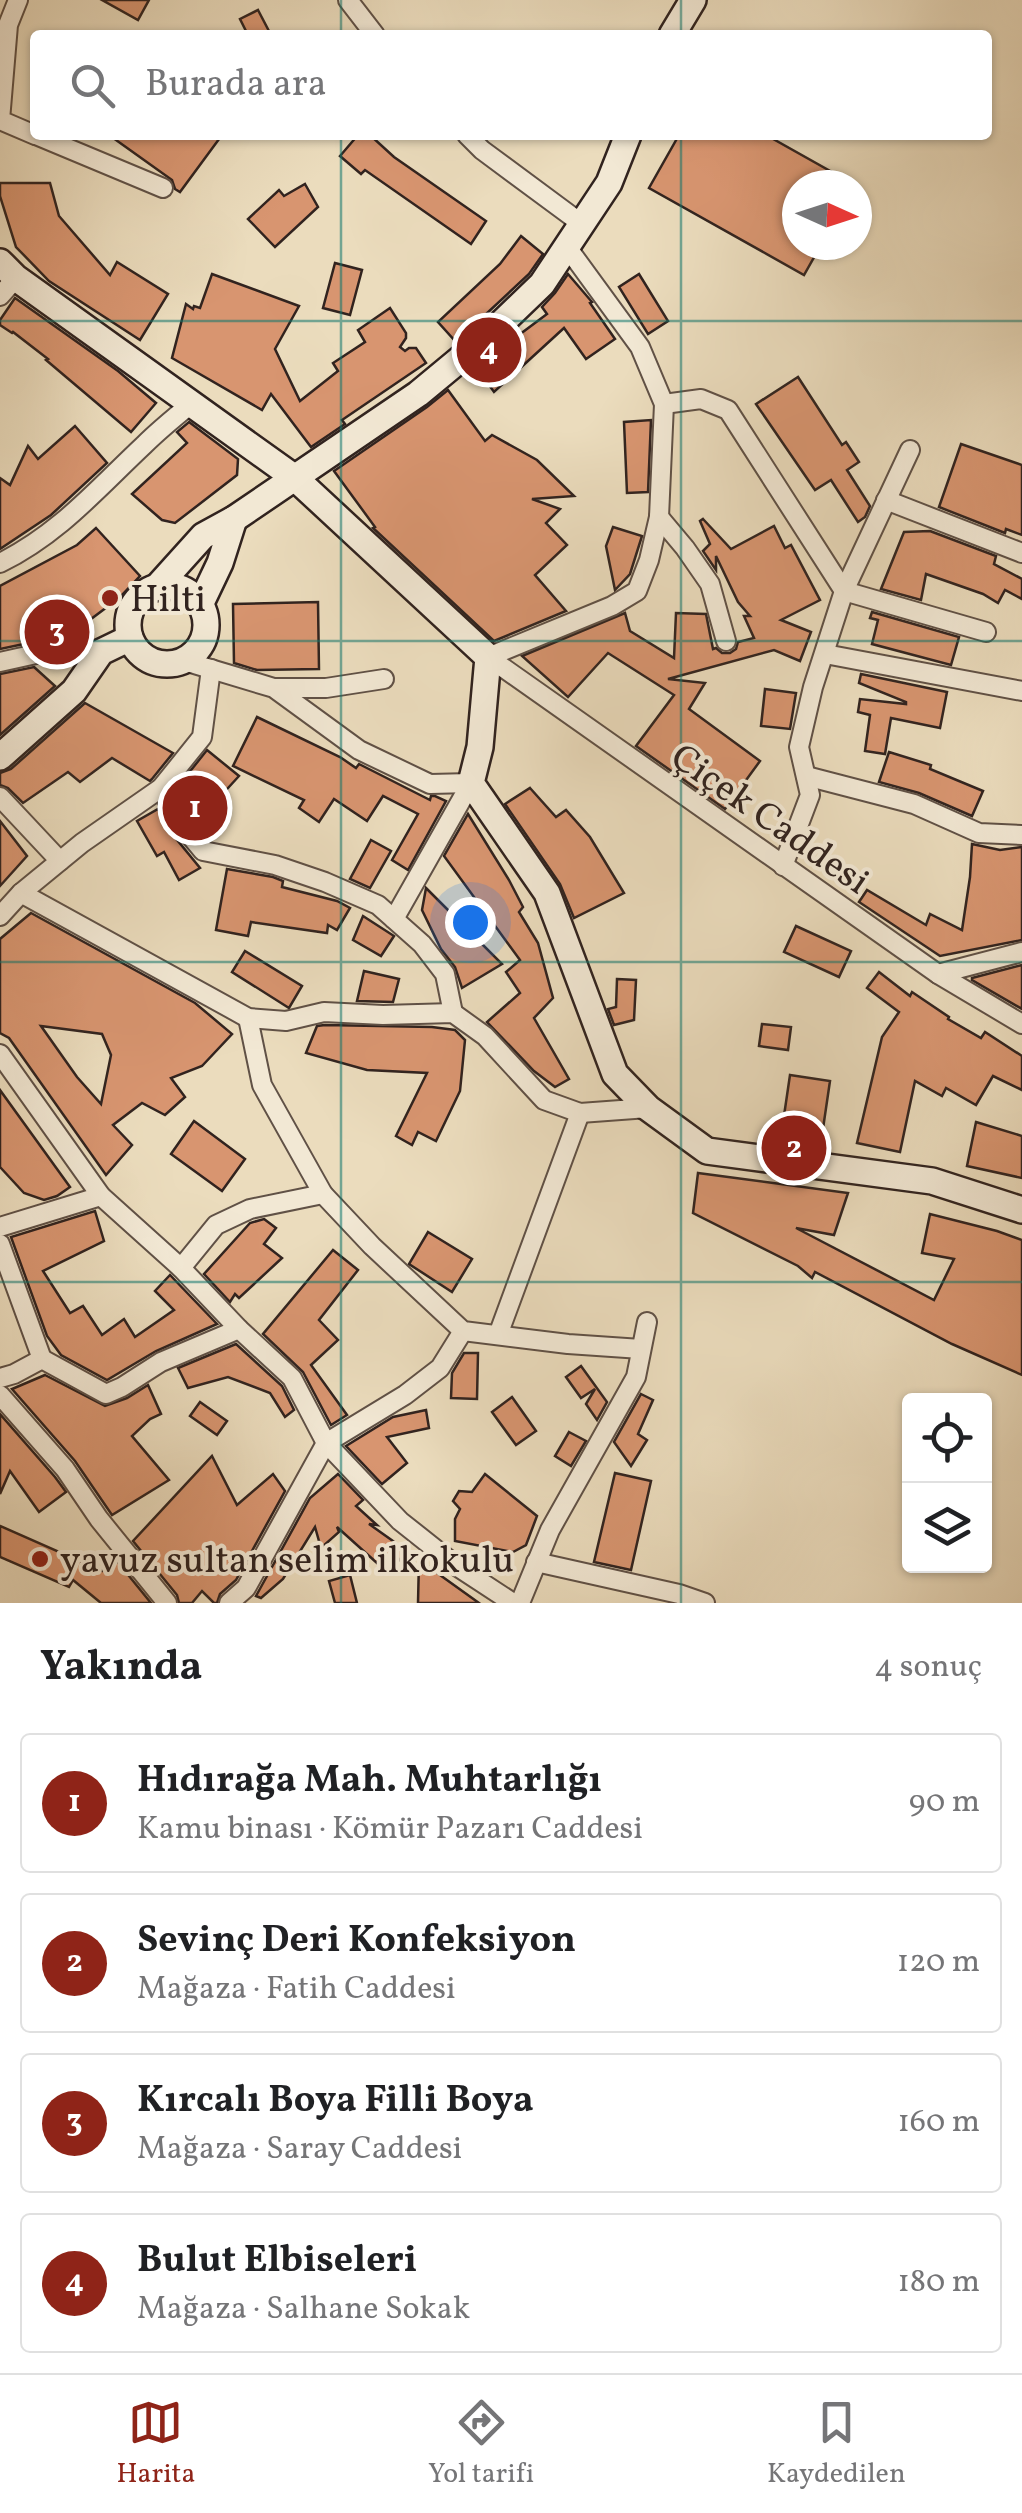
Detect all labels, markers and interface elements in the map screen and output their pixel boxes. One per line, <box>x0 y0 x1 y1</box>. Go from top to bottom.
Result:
search box <box>30 30 992 140</box>
icon: search <box>65 58 120 113</box>
text: Burada ara <box>145 59 327 112</box>
north arrow <box>782 170 872 260</box>
pin: 4 <box>456 312 522 388</box>
place label: Hilti <box>130 575 206 628</box>
marker: Hilti <box>99 587 121 609</box>
pin: 3 <box>24 594 90 670</box>
street label: Çiçek Caddesi <box>659 733 879 909</box>
pin: 1 <box>162 770 228 846</box>
your location <box>445 897 496 948</box>
pin: 2 <box>762 1110 826 1186</box>
map controls <box>902 1393 992 1573</box>
button: locate <box>902 1393 992 1483</box>
button: layers <box>902 1483 992 1573</box>
place label: yavuz sultan selim ilkokulu <box>60 1536 514 1589</box>
marker: yavuz sultan selim ilkokulu <box>29 1548 51 1570</box>
text: Yakında <box>40 1639 203 1698</box>
text: 4 sonuç <box>874 1646 982 1690</box>
text: Hıdırağa Mah. Muhtarlığı <box>137 1755 602 1808</box>
text: 1 <box>68 1781 81 1825</box>
text: 90 m <box>909 1781 980 1825</box>
text: Kamu binası · Kömür Pazarı Caddesi <box>137 1808 643 1852</box>
text: Sevinç Deri Konfeksiyon <box>137 1915 576 1968</box>
text: 2 <box>66 1941 83 1985</box>
text: 120 m <box>897 1941 980 1985</box>
text: Mağaza · Fatih Caddesi <box>137 1968 456 2012</box>
text: Kırcalı Boya Filli Boya <box>137 2075 534 2128</box>
text: 3 <box>66 2101 83 2145</box>
text: 160 m <box>897 2101 980 2145</box>
text: Mağaza · Saray Caddesi <box>137 2128 462 2172</box>
text: Bulut Elbiseleri <box>137 2235 417 2288</box>
text: 4 <box>65 2261 84 2305</box>
text: 180 m <box>897 2261 980 2305</box>
text: Mağaza · Salhane Sokak <box>137 2288 470 2332</box>
tab: Harita <box>116 2395 195 2494</box>
tab: Yol tarifi <box>428 2395 534 2494</box>
tab: Kaydedilen <box>767 2395 906 2494</box>

